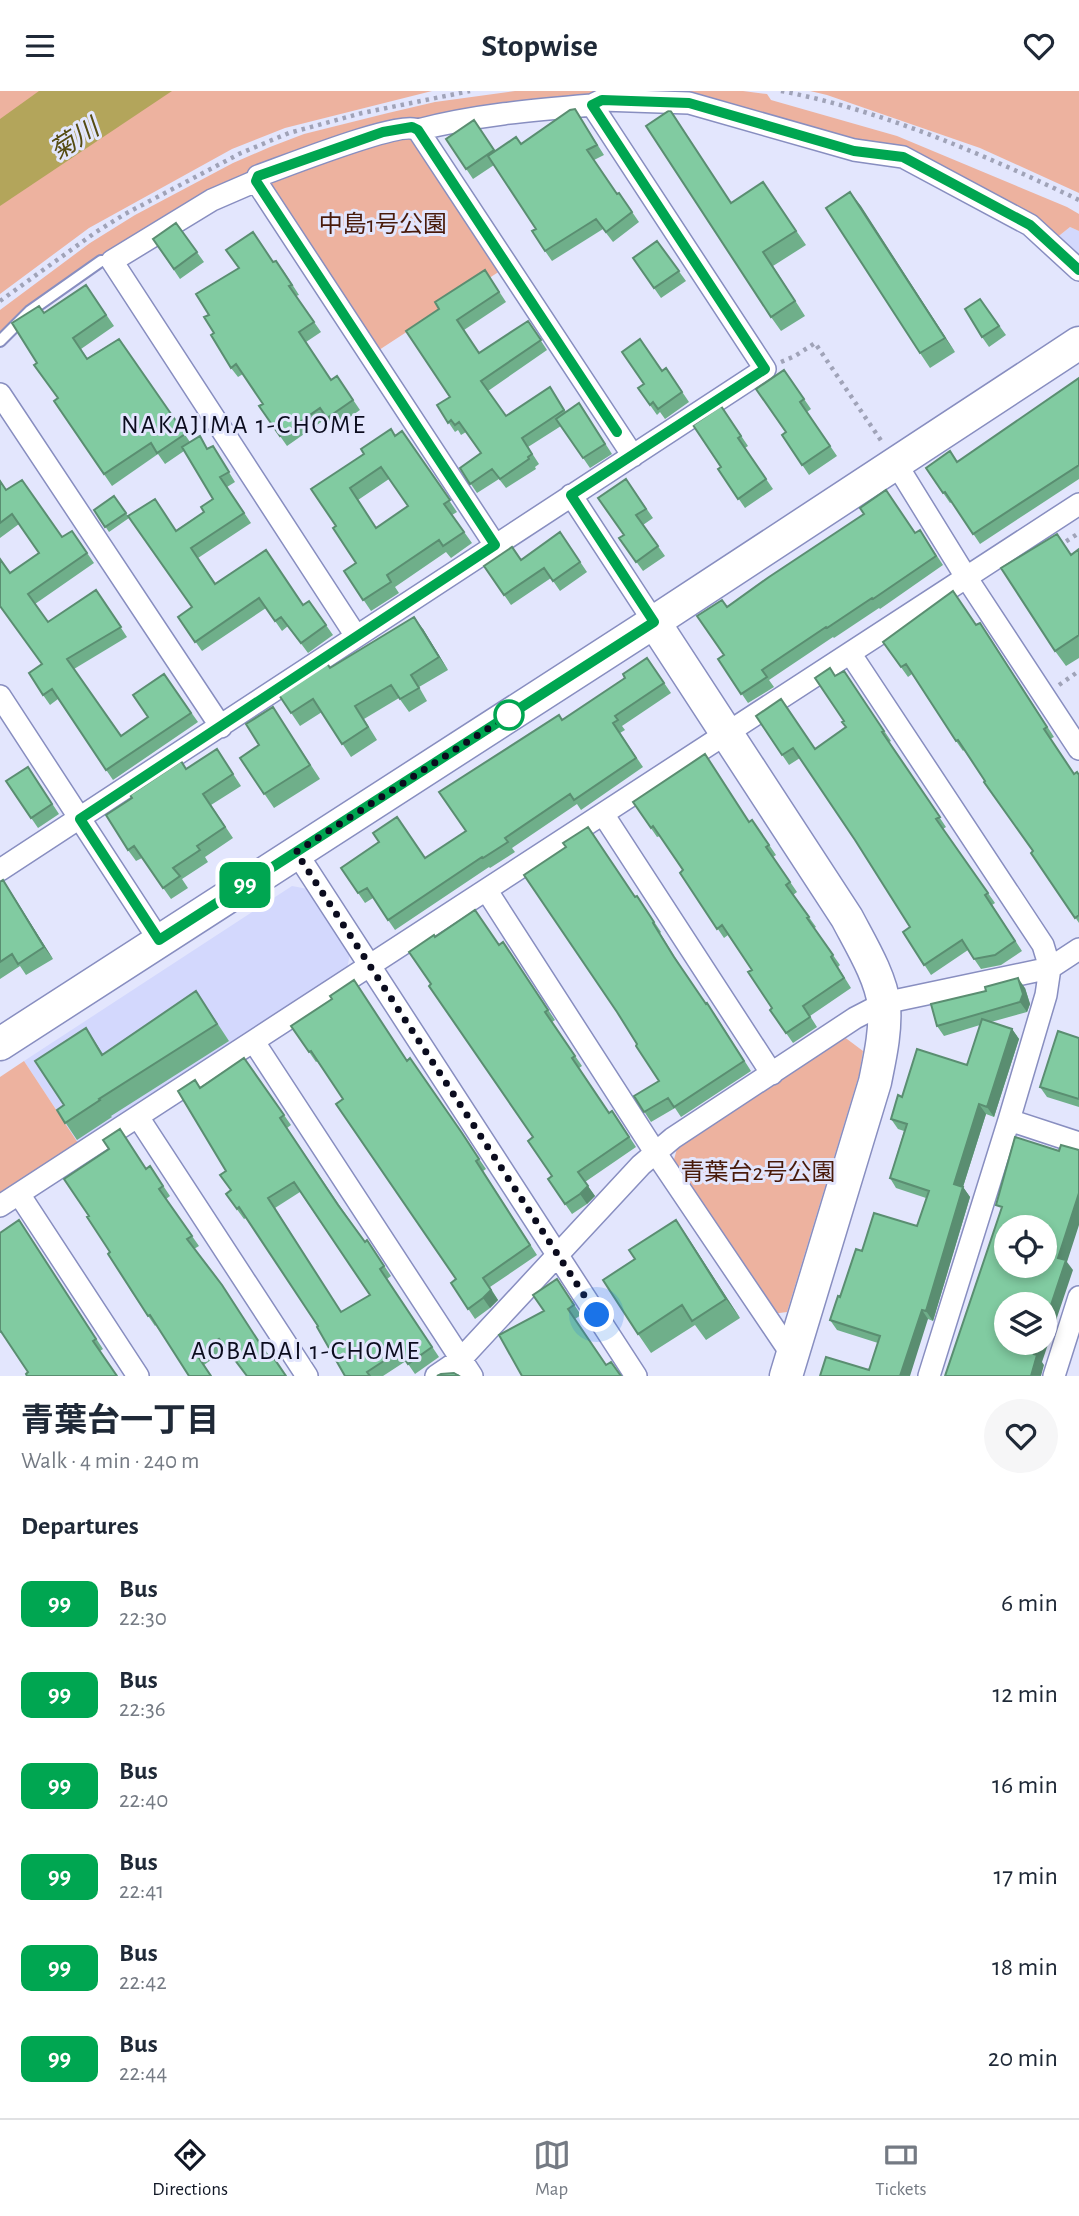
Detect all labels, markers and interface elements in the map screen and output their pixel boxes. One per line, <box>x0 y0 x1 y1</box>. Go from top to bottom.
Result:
icon: menu <box>21 27 59 65</box>
icon: heart <box>1020 27 1058 65</box>
text: Stopwise <box>481 30 598 62</box>
water label: 菊川 <box>45 112 106 165</box>
park label: 中島1号公園 <box>319 211 447 237</box>
district label: NAKAJIMA 1-CHOME <box>121 412 367 438</box>
unlabelled marker <box>494 700 524 730</box>
line badge: 99 <box>214 862 276 908</box>
text: 99 <box>233 873 257 897</box>
park label: 青葉台2号公園 <box>681 1159 835 1185</box>
map controls <box>994 1215 1057 1355</box>
button: locate <box>994 1215 1057 1278</box>
button: layers <box>994 1292 1057 1355</box>
your location <box>579 1297 614 1332</box>
district label: AOBADAI 1-CHOME <box>191 1338 421 1364</box>
button: heart <box>984 1399 1058 1473</box>
text: 青葉台一丁目 <box>21 1405 219 1438</box>
text: Walk · 4 min · 240 m <box>21 1450 199 1473</box>
text: Departures <box>21 1513 139 1539</box>
text: Bus <box>119 1576 158 1602</box>
text: 6 min <box>1001 1590 1058 1616</box>
text: 99 <box>48 1592 71 1616</box>
text: 22:30 <box>119 1607 167 1630</box>
text: Bus <box>119 1667 158 1693</box>
text: 12 min <box>992 1681 1058 1707</box>
text: 99 <box>48 1683 71 1707</box>
text: 22:36 <box>119 1698 165 1721</box>
text: Bus <box>119 1758 158 1784</box>
text: 16 min <box>992 1772 1058 1798</box>
text: 99 <box>48 1774 71 1798</box>
text: 22:40 <box>119 1789 168 1812</box>
text: Bus <box>119 1849 158 1875</box>
text: 17 min <box>993 1863 1058 1889</box>
text: 99 <box>48 1865 71 1889</box>
text: 22:41 <box>119 1880 164 1903</box>
text: Bus <box>119 1940 158 1966</box>
text: 18 min <box>992 1954 1058 1980</box>
text: 99 <box>48 1956 71 1980</box>
text: 22:42 <box>119 1971 167 1994</box>
text: Bus <box>119 2031 158 2057</box>
text: 20 min <box>988 2045 1058 2071</box>
text: 99 <box>48 2047 71 2071</box>
text: 22:44 <box>119 2062 167 2085</box>
tab: Directions <box>152 2136 228 2201</box>
tab: Map <box>533 2136 571 2201</box>
tab: Tickets <box>875 2136 927 2201</box>

